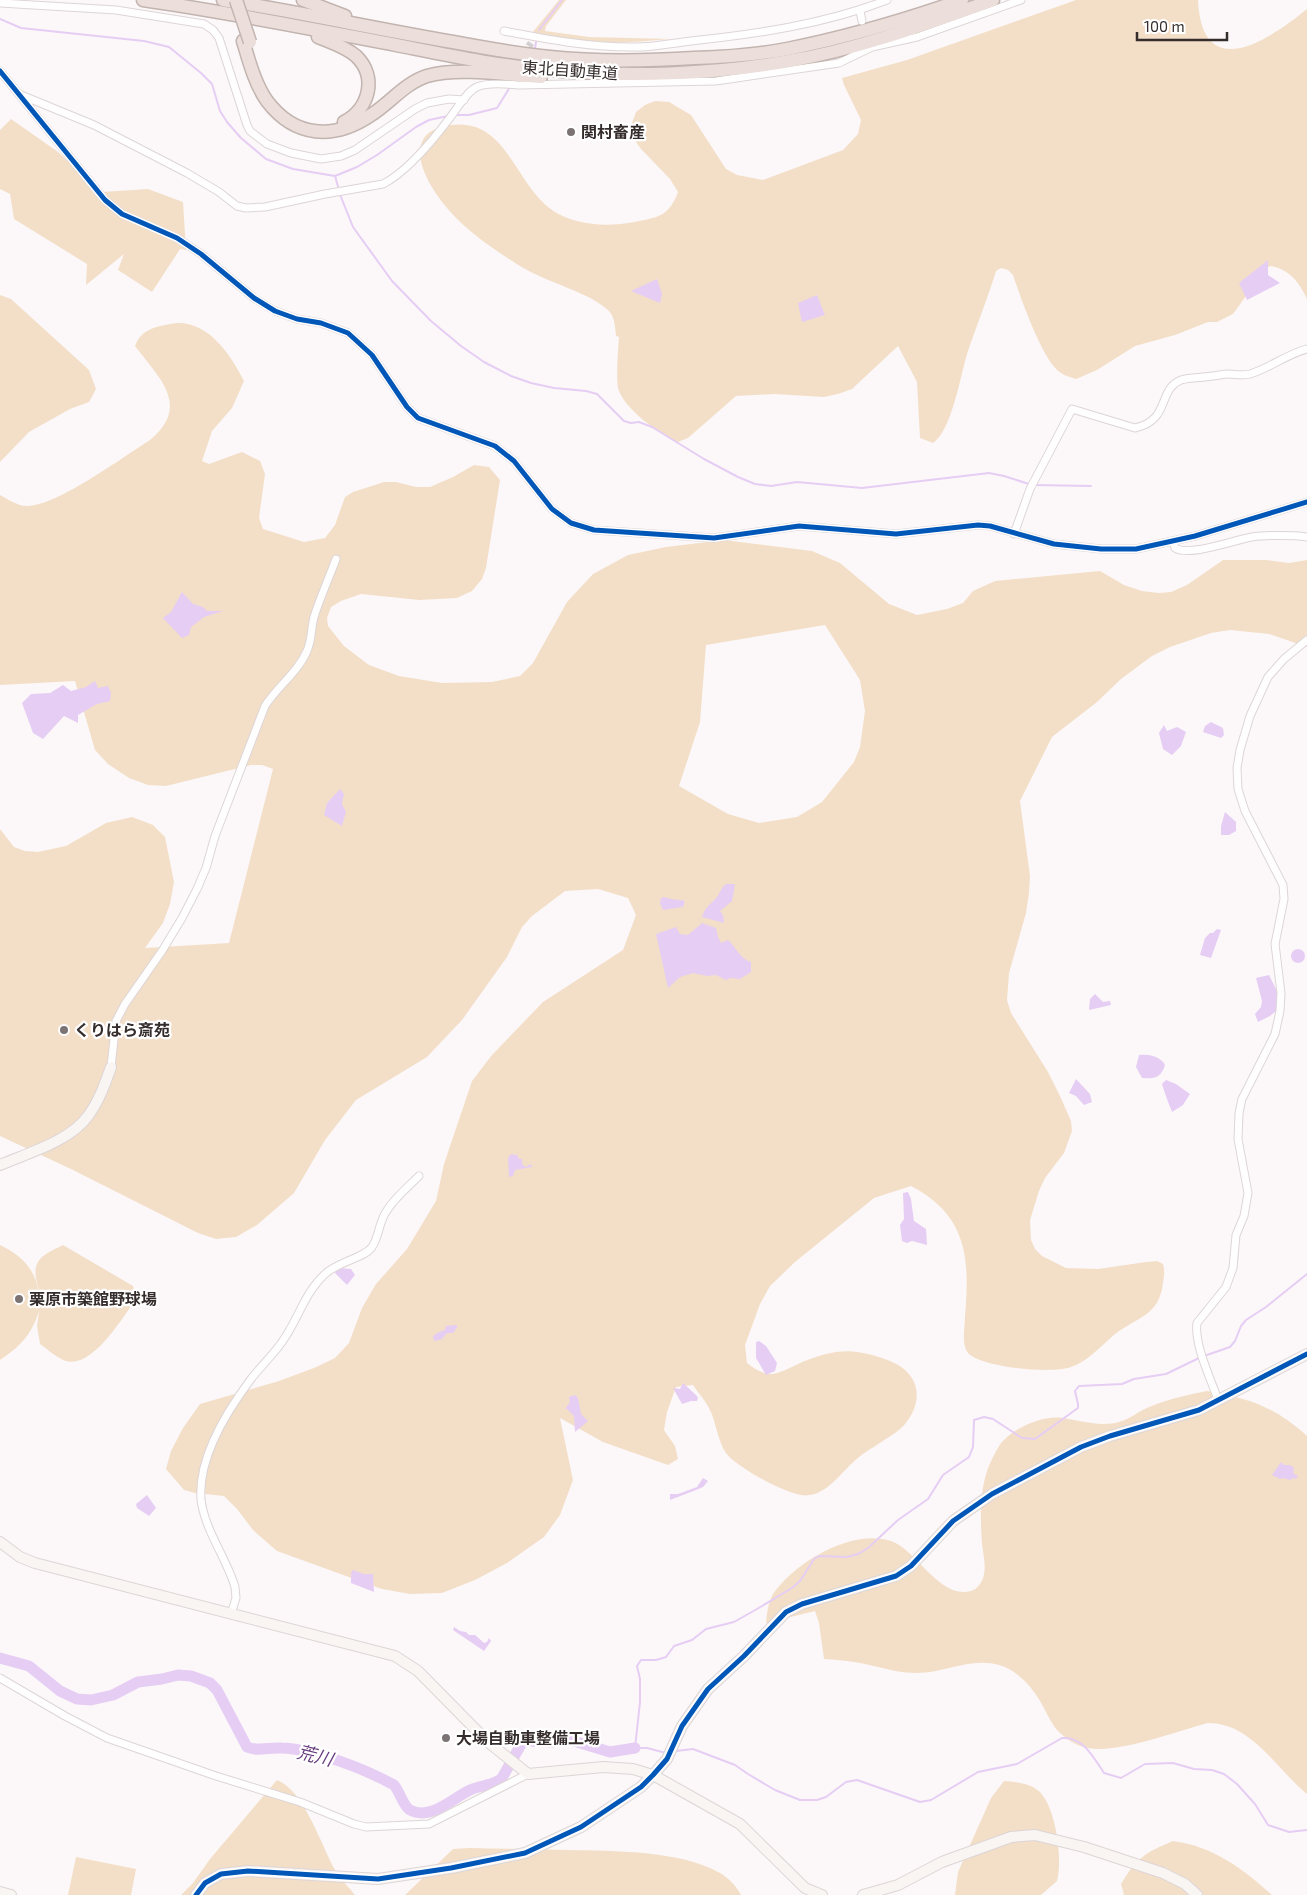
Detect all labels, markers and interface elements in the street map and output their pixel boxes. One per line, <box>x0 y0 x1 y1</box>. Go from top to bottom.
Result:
scale bar <box>1137 10 1227 42</box>
text: 100 m <box>1144 17 1185 35</box>
street label: 東北自動車道 <box>521 57 619 82</box>
place label: 関村畜産 <box>581 122 645 141</box>
marker: 関村畜産 <box>565 126 577 138</box>
place label: くりはら斎苑 <box>74 1020 170 1039</box>
marker: くりはら斎苑 <box>58 1024 70 1036</box>
place label: 栗原市築館野球場 <box>29 1289 157 1308</box>
marker: 栗原市築館野球場 <box>13 1293 25 1305</box>
place label: 大場自動車整備工場 <box>456 1728 600 1747</box>
marker: 大場自動車整備工場 <box>440 1732 452 1744</box>
water label: 荒川 <box>295 1740 337 1771</box>

